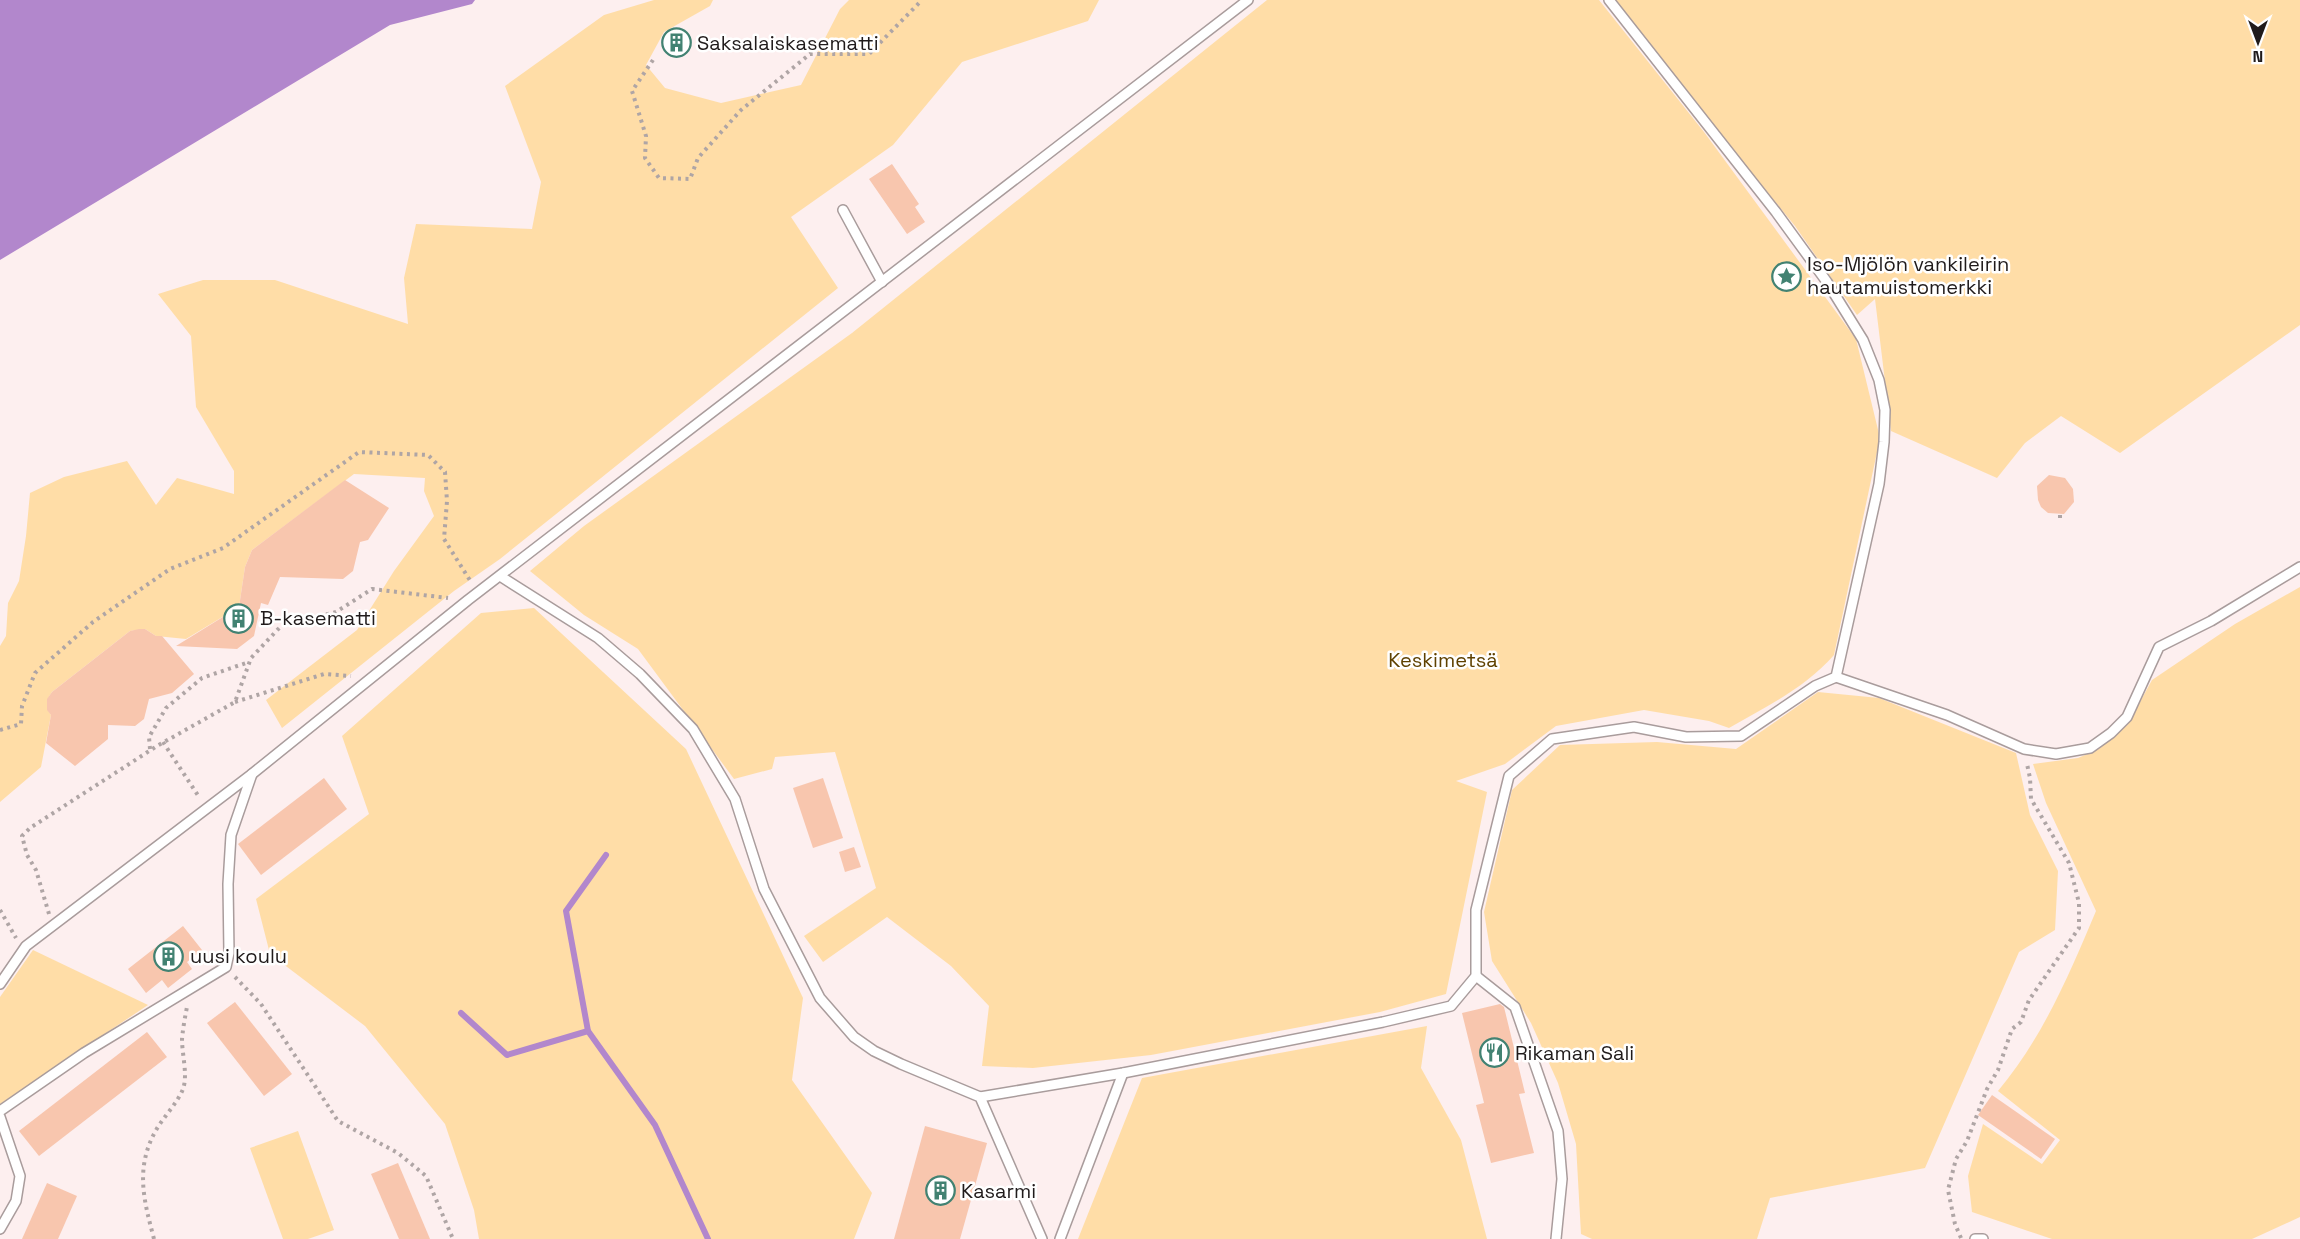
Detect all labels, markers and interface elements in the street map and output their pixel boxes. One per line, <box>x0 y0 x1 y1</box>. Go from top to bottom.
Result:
north arrow <box>2228 12 2288 72</box>
building icon: Saksalaiskasematti <box>660 27 692 59</box>
place label: Saksalaiskasematti <box>697 30 879 56</box>
text: N <box>2253 46 2263 67</box>
place label: Iso-Mjölön vankileirin hautamuistomerkki <box>1807 251 2009 300</box>
place icon: Iso-Mjölön vankileirin hautamuistomerkki <box>1770 260 1802 292</box>
building icon: B-kasematti <box>223 602 255 634</box>
place label: B-kasematti <box>260 605 376 631</box>
park label: Keskimetsä <box>1388 647 1498 673</box>
building icon: uusi koulu <box>153 940 185 972</box>
place label: uusi koulu <box>190 943 287 969</box>
restaurant icon: Rikaman Sali <box>1478 1037 1510 1069</box>
place label: Rikaman Sali <box>1515 1040 1634 1066</box>
building icon: Kasarmi <box>924 1175 956 1207</box>
place label: Kasarmi <box>961 1178 1036 1204</box>

